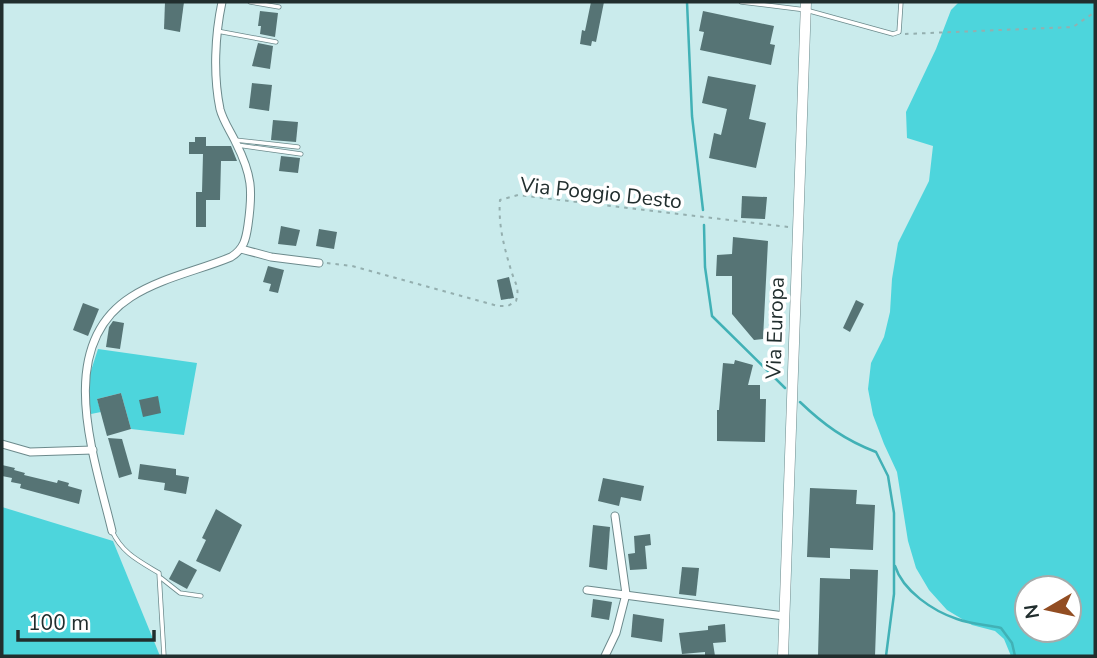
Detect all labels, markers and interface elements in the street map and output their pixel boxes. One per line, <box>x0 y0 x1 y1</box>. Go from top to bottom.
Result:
street label: Via Poggio Desto <box>518 170 683 215</box>
street label: Via Europa <box>759 276 791 381</box>
north arrow <box>1013 574 1083 644</box>
scale bar <box>18 598 154 642</box>
text: N <box>1018 602 1046 621</box>
text: 100 m <box>28 609 89 637</box>

